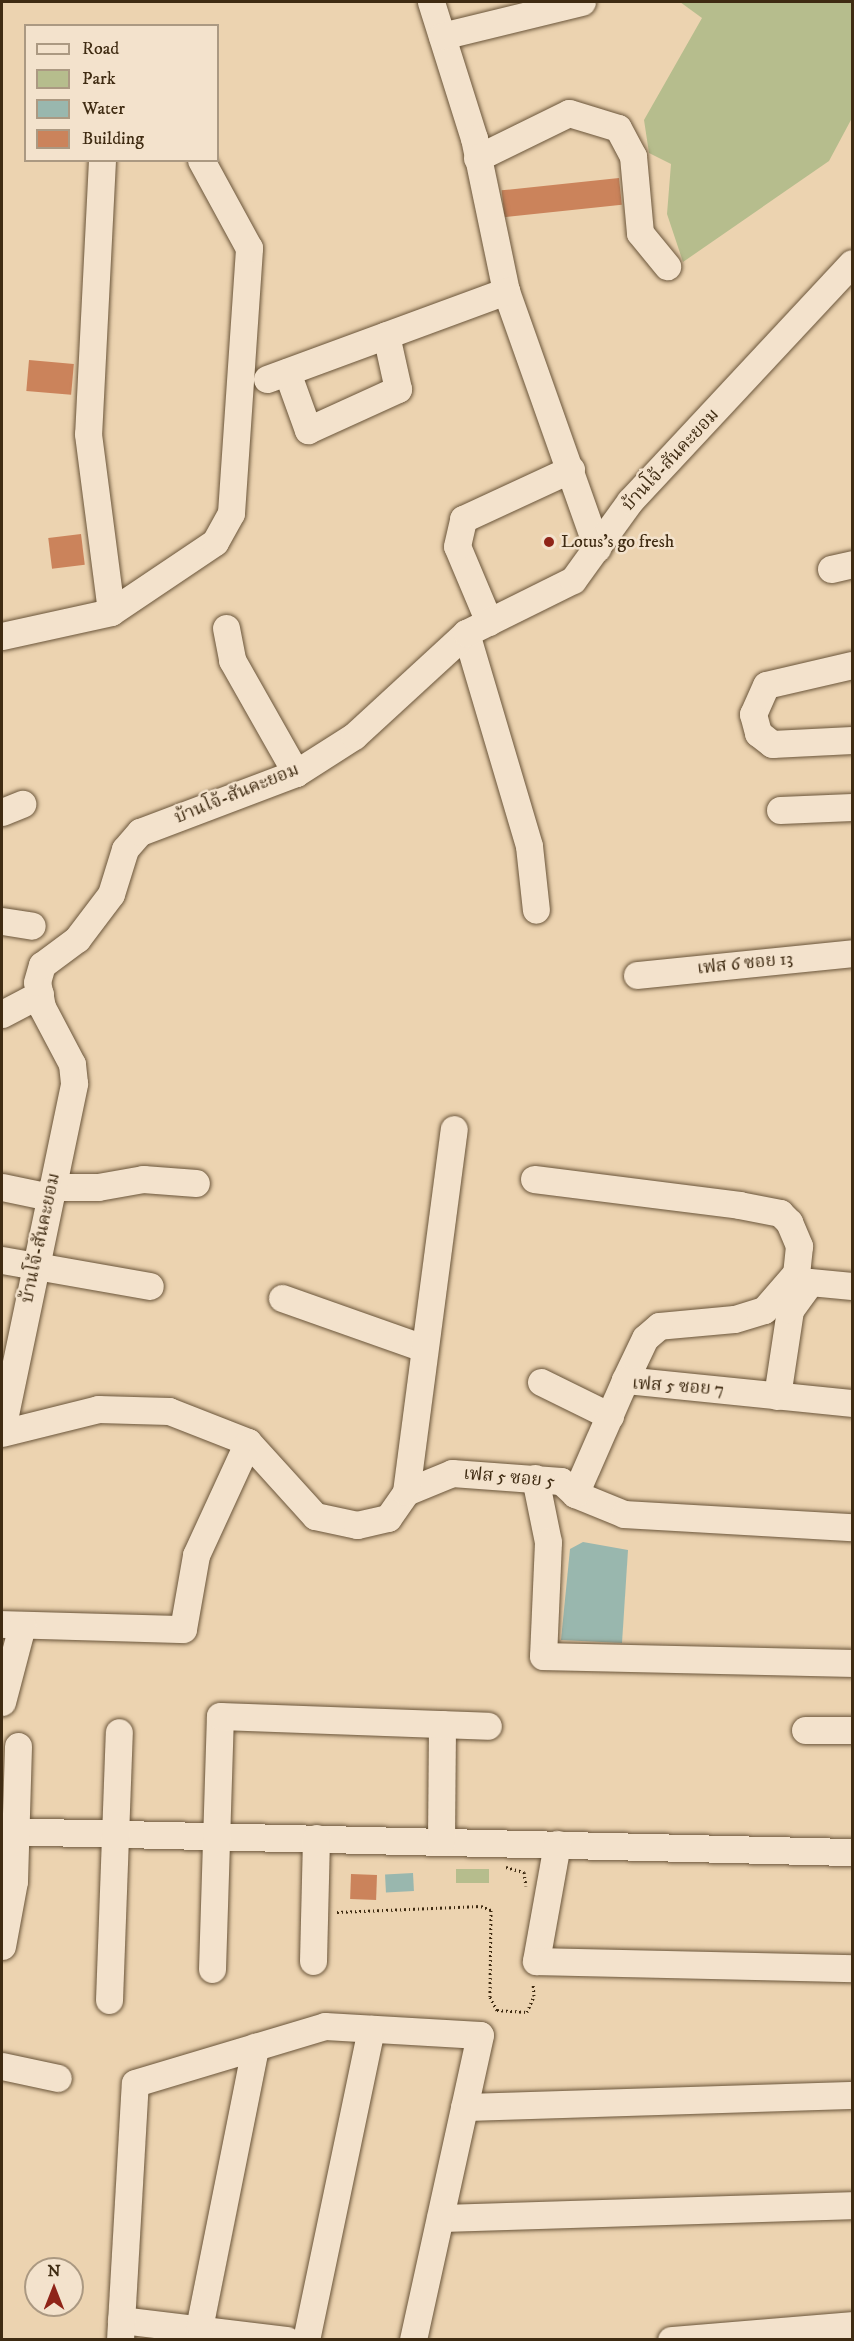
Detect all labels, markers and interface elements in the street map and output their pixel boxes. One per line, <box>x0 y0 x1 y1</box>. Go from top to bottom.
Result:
legend <box>24 24 219 162</box>
text: Road <box>82 38 119 60</box>
text: Park <box>82 68 116 90</box>
text: Water <box>82 98 125 120</box>
text: Building <box>82 128 144 150</box>
street label: บ้านโจ้-สันคะยอม <box>618 404 724 516</box>
place label: Lotus's go fresh <box>561 531 674 553</box>
marker: Lotus's go fresh <box>542 535 556 549</box>
street label: บ้านโจ้-สันคะยอม <box>172 759 302 829</box>
street label: เฟส 6 ซอย 13 <box>696 948 794 980</box>
street label: บ้านโจ้-สันคะยอม <box>17 1171 65 1305</box>
street label: เฟส 5 ซอย 7 <box>631 1373 725 1401</box>
street label: เฟส 5 ซอย 5 <box>462 1463 556 1493</box>
north arrow <box>24 2257 84 2317</box>
text: N <box>47 2261 61 2281</box>

